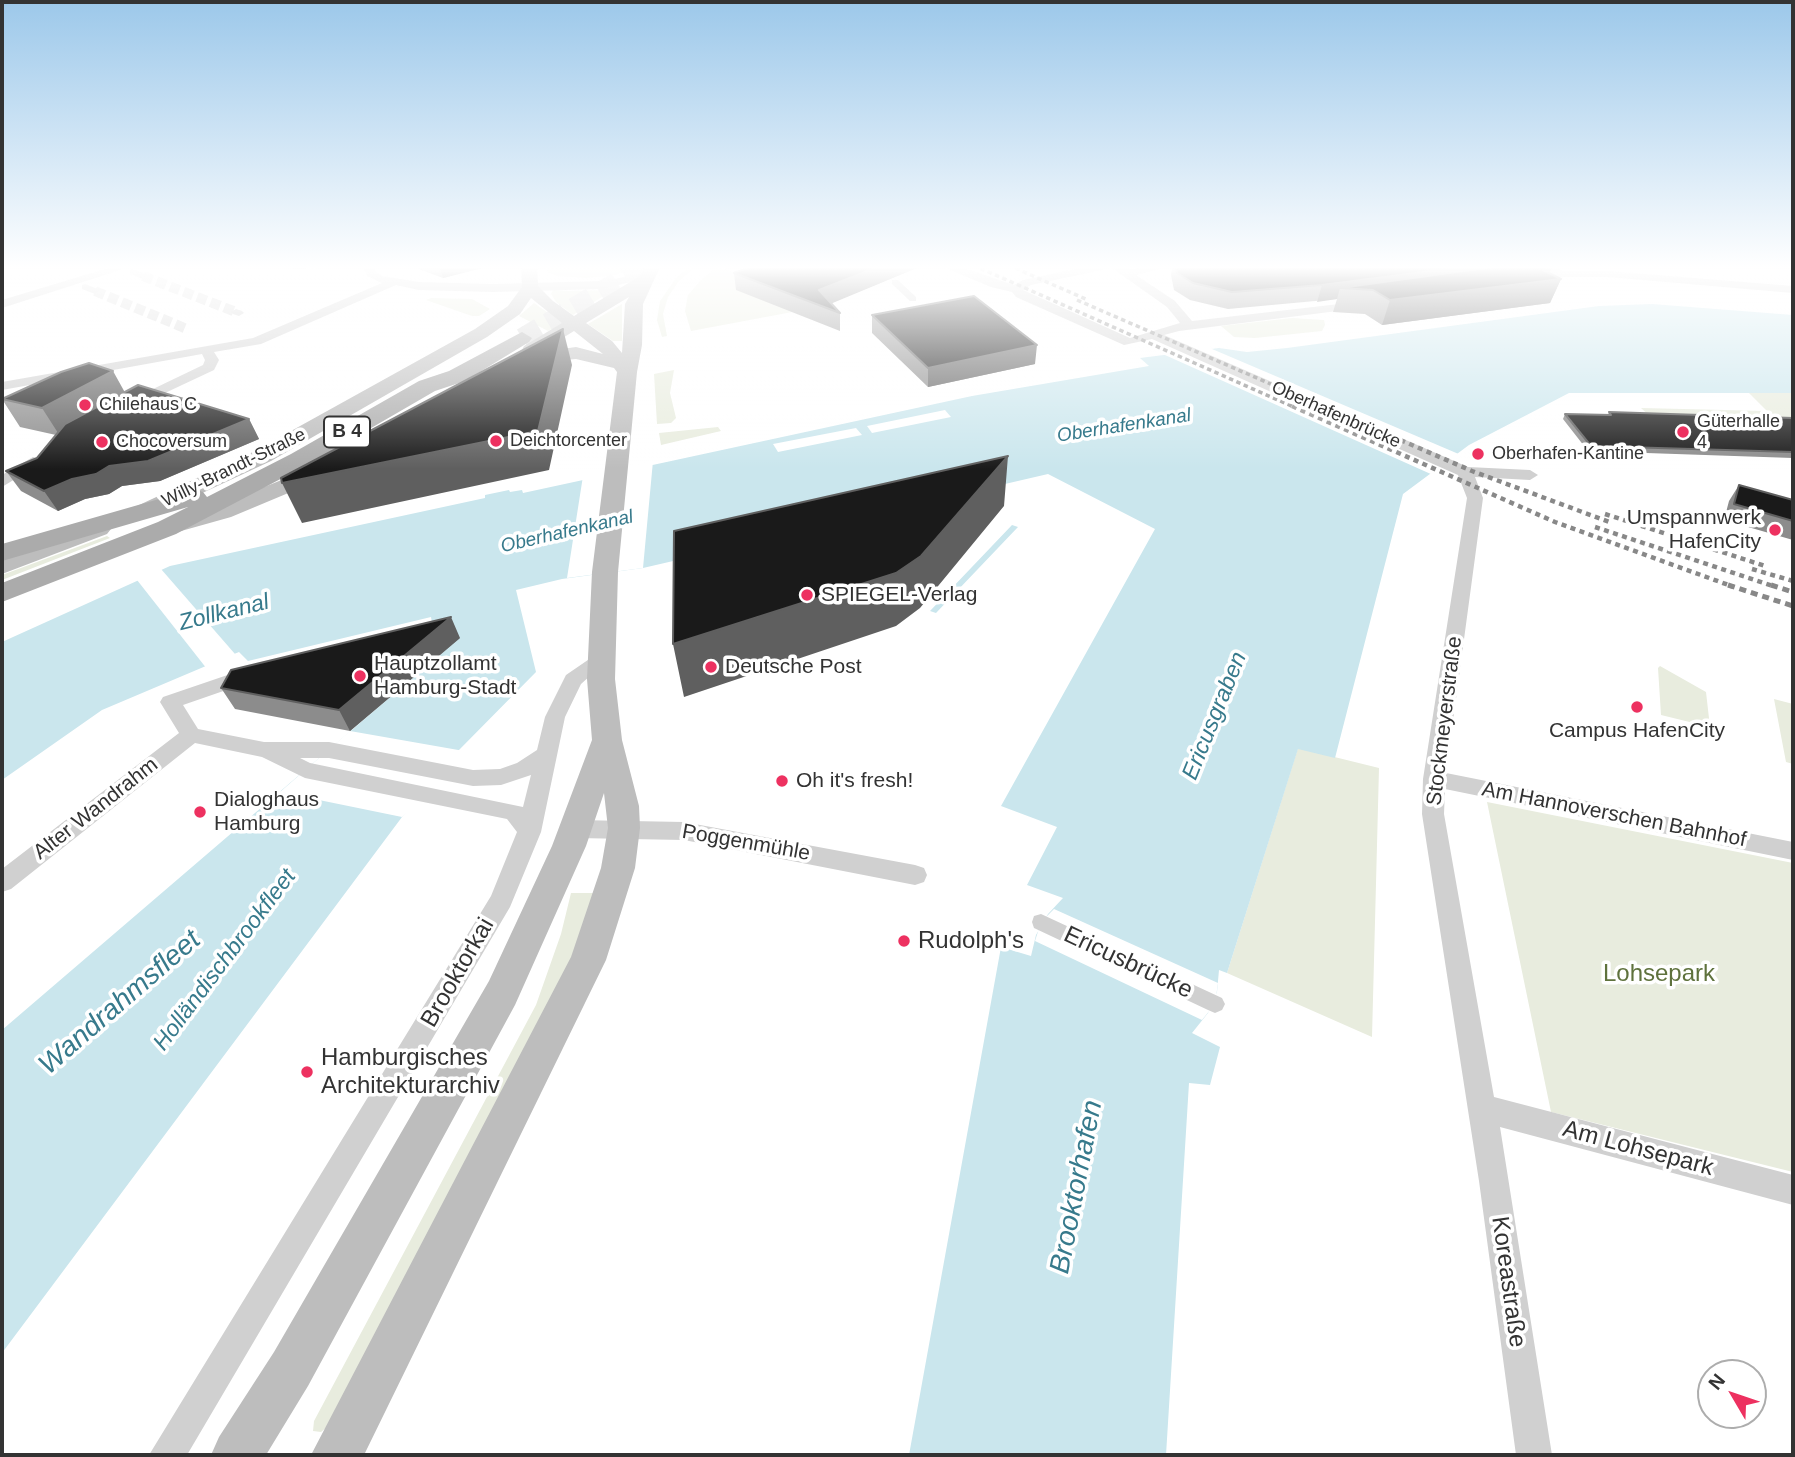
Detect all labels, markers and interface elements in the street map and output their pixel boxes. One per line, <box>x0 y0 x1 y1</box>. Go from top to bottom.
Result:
street label: Oberhafenbrücke <box>1268 377 1404 453</box>
place label: Chilehaus C <box>99 394 197 416</box>
marker: Chilehaus C <box>77 397 93 413</box>
water label: Oberhafenkanal <box>1055 404 1193 448</box>
place label: Güterhalle 4 <box>1697 411 1780 453</box>
road number: B 4 <box>324 416 370 448</box>
street label: Willy-Brandt-Straße <box>159 424 309 512</box>
marker: Güterhalle 4 <box>1675 424 1691 440</box>
place label: Deichtorcenter <box>510 430 627 452</box>
place label: Chocoversum <box>116 431 227 453</box>
marker: Deichtorcenter <box>488 433 504 449</box>
marker: Chocoversum <box>94 434 110 450</box>
place label: Oberhafen-Kantine <box>1492 443 1644 465</box>
marker: Oberhafen-Kantine <box>1470 446 1486 462</box>
place label: Umspannwerk HafenCity <box>1627 505 1761 555</box>
water label: Oberhafenkanal <box>499 506 635 558</box>
marker: Umspannwerk HafenCity <box>1767 522 1783 538</box>
place label: SPIEGEL-Verlag <box>821 582 977 608</box>
marker: SPIEGEL-Verlag <box>799 587 815 603</box>
water label: Zollkanal <box>176 588 272 638</box>
street label: Stockmeyerstraße <box>1422 635 1468 807</box>
water label: Ericusgraben <box>1177 648 1253 784</box>
place label: Hauptzollamt Hamburg-Stadt <box>374 651 516 701</box>
place label: Deutsche Post <box>725 654 862 680</box>
marker: Deutsche Post <box>703 659 719 675</box>
marker: Hauptzollamt Hamburg-Stadt <box>352 668 368 684</box>
marker: Campus HafenCity <box>1629 699 1645 715</box>
place label: Campus HafenCity <box>1549 718 1725 744</box>
street label: Alter Wandrahm <box>29 753 163 865</box>
place label: Oh it's fresh! <box>796 768 913 794</box>
marker: Oh it's fresh! <box>774 773 790 789</box>
street label: Am Hannoverschen Bahnhof <box>1480 777 1748 853</box>
place label: Dialoghaus Hamburg <box>214 787 319 837</box>
marker: Dialoghaus Hamburg <box>192 804 208 820</box>
street label: Poggenmühle <box>680 819 812 867</box>
water label: Holländischbrookfleet <box>148 864 302 1056</box>
street label: Brooktorkai <box>415 913 501 1033</box>
street label: Ericusbrücke <box>1059 921 1197 1005</box>
water label: Wandrahmsfleet <box>32 924 208 1082</box>
place label: Rudolph's <box>918 927 1024 955</box>
marker: Rudolph's <box>896 933 912 949</box>
park label: Lohsepark <box>1603 960 1715 988</box>
place label: Hamburgisches Architekturarchiv <box>321 1044 500 1100</box>
marker: Hamburgisches Architekturarchiv <box>299 1064 315 1080</box>
water label: Brooktorhafen <box>1044 1097 1110 1277</box>
street label: Am Lohsepark <box>1560 1115 1716 1183</box>
street label: Koreastraße <box>1485 1215 1531 1349</box>
north arrow <box>1697 1359 1767 1429</box>
text: N <box>1704 1370 1729 1394</box>

